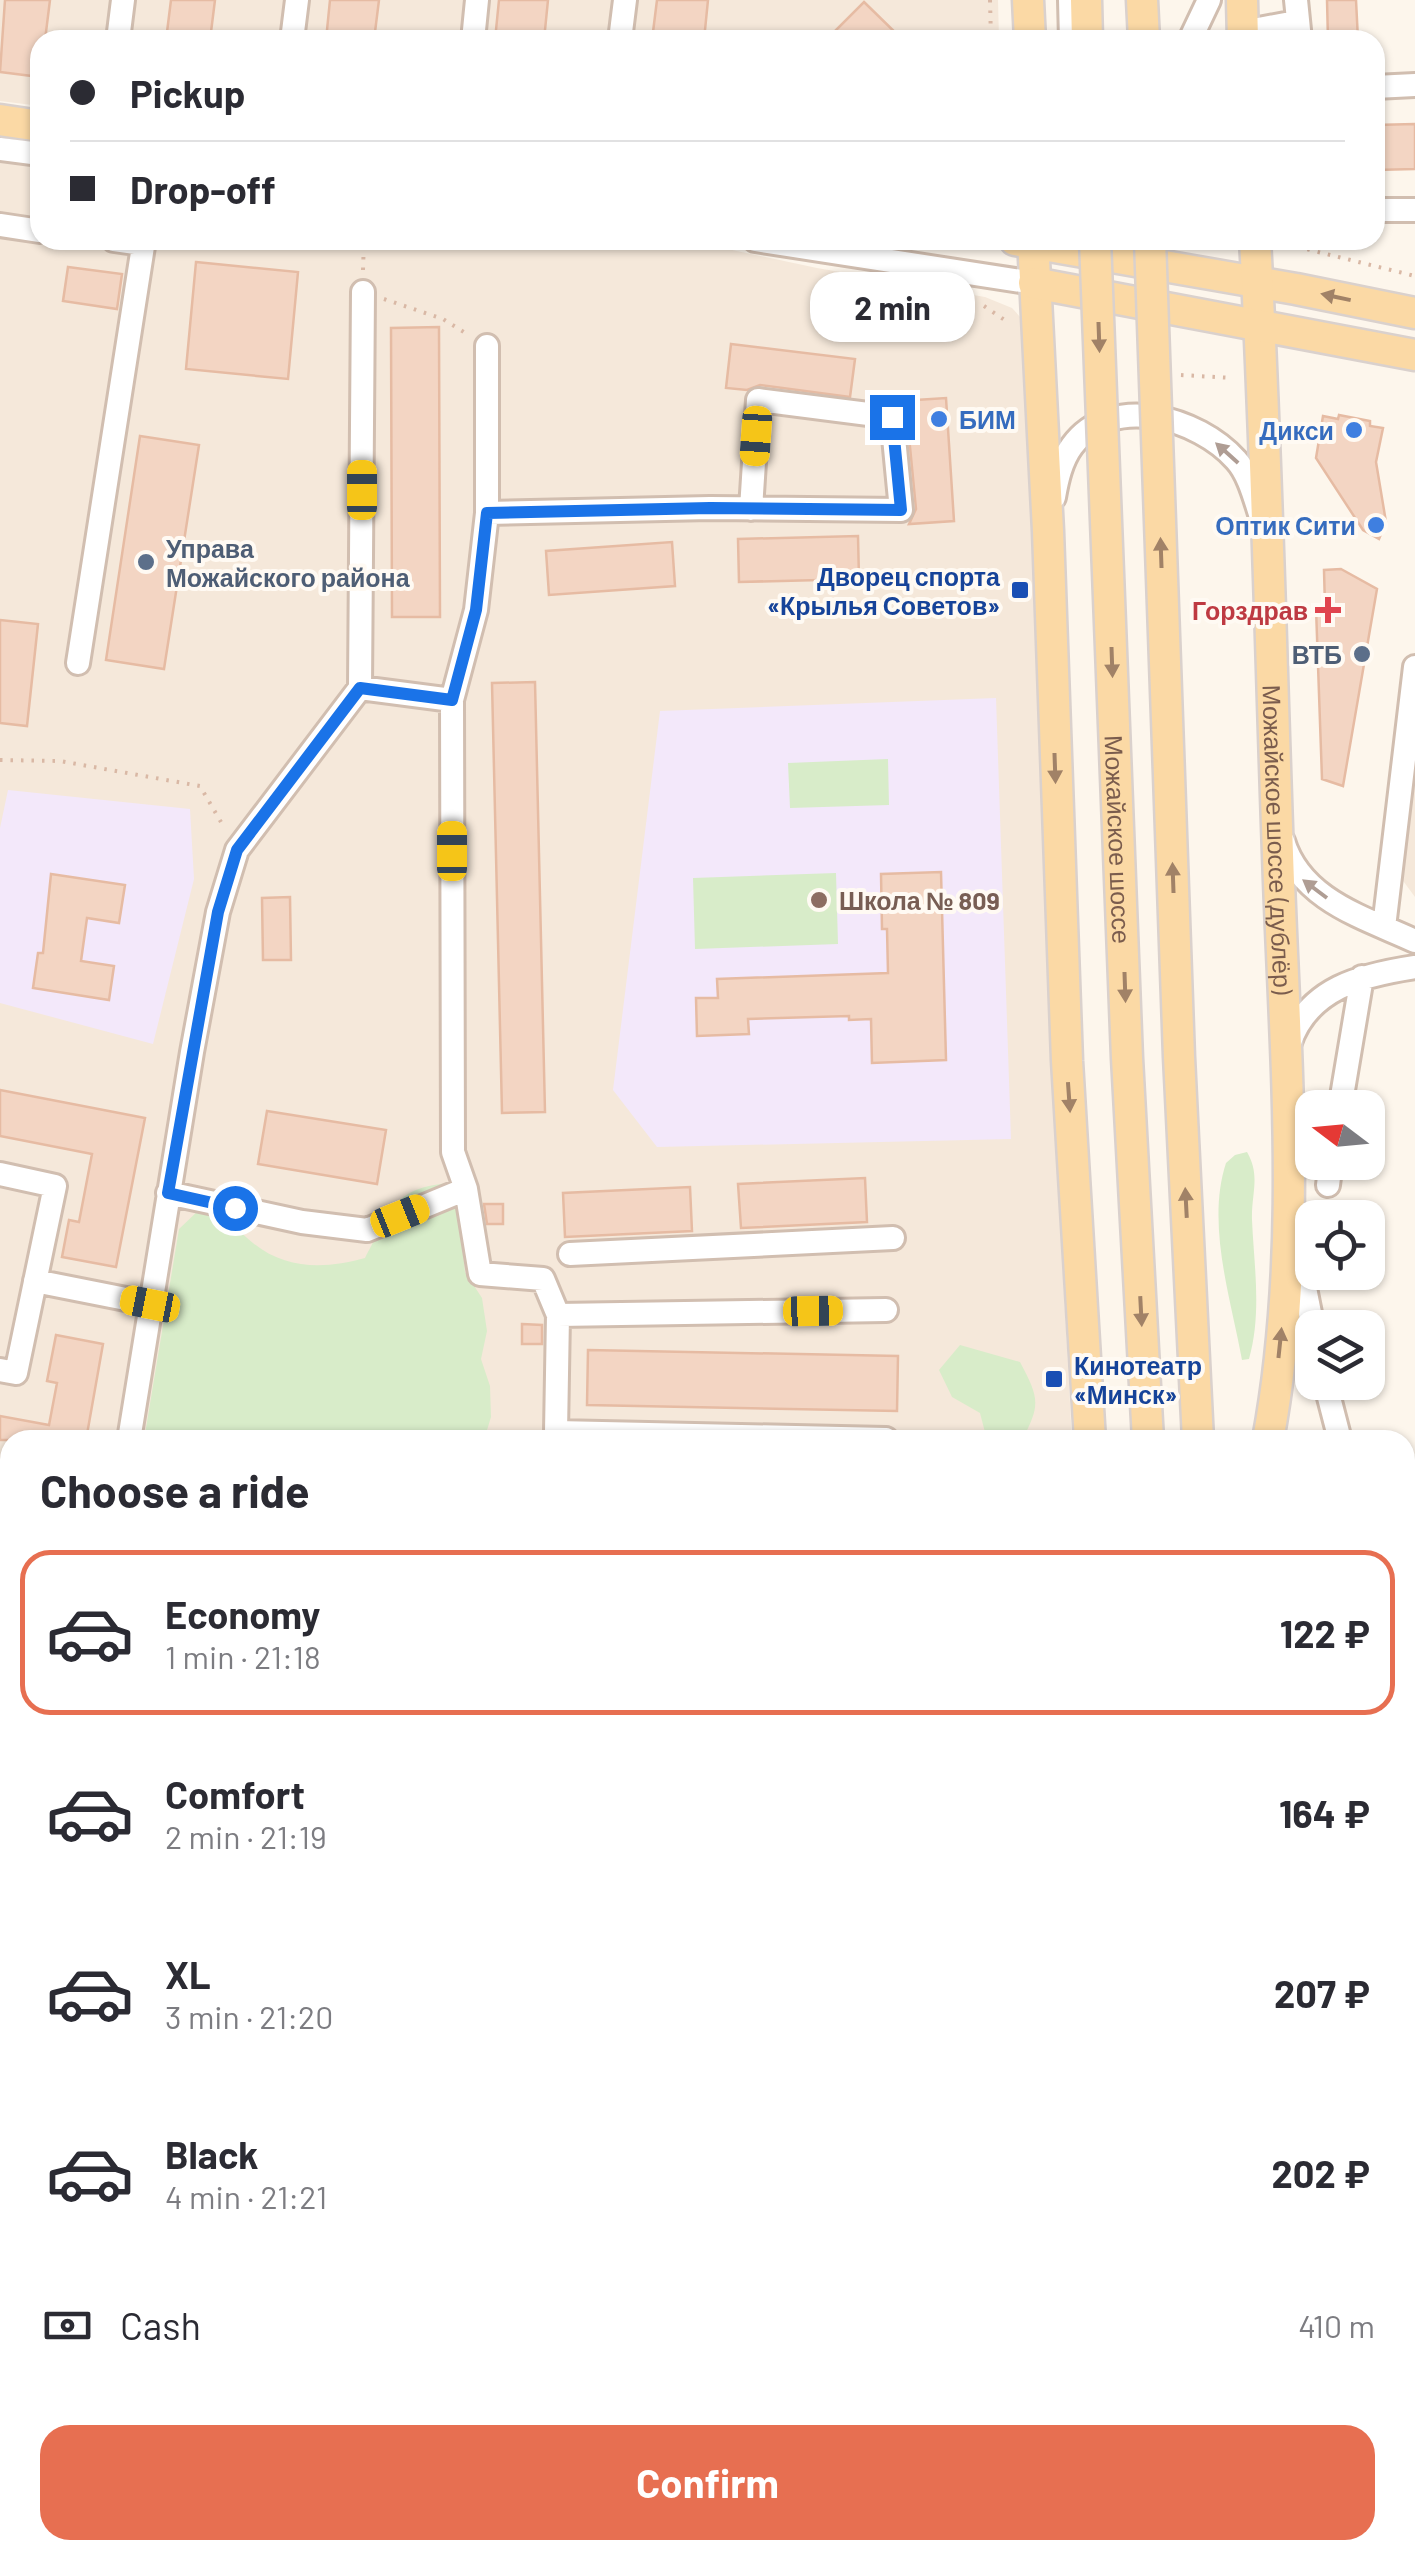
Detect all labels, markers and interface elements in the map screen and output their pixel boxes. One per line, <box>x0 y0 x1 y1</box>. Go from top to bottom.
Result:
text: Pickup <box>130 70 245 116</box>
text: Drop-off <box>130 166 276 212</box>
callout: 2 min <box>810 272 974 342</box>
text: 2 min <box>854 288 931 326</box>
one-way arrow <box>1320 288 1351 304</box>
one-way arrow <box>1091 322 1107 354</box>
route end <box>870 395 915 440</box>
place label: БИМ <box>959 404 1016 434</box>
car <box>739 405 773 467</box>
marker: БИМ <box>928 408 950 430</box>
place label: Дикси <box>1259 415 1334 445</box>
marker: Дикси <box>1343 419 1365 441</box>
one-way arrow <box>1215 441 1239 464</box>
car <box>347 460 377 520</box>
place label: Оптик Сити <box>1215 510 1356 540</box>
marker: Оптик Сити <box>1365 514 1387 536</box>
place label: Управа Можайского района <box>166 533 411 592</box>
one-way arrow <box>1153 537 1169 569</box>
marker: Управа Можайского района <box>135 551 157 573</box>
place label: Дворец спорта «Крылья Советов» <box>767 561 1001 620</box>
marker: Дворец спорта «Крылья Советов» <box>1009 579 1031 601</box>
place label: Горздрав <box>1192 595 1308 625</box>
marker: Горздрав <box>1317 599 1339 621</box>
place label: ВТБ <box>1292 639 1342 669</box>
marker: ВТБ <box>1351 643 1373 665</box>
one-way arrow <box>1104 647 1120 679</box>
street label: Можайское шоссе (дублёр) <box>1257 684 1299 995</box>
street label: Можайское шоссе <box>1099 735 1138 944</box>
one-way arrow <box>1048 753 1064 785</box>
car <box>437 821 467 881</box>
one-way arrow <box>1164 862 1180 894</box>
one-way arrow <box>1302 880 1328 900</box>
place label: Школа № 809 <box>839 885 1000 915</box>
marker: Школа № 809 <box>808 889 830 911</box>
one-way arrow <box>1117 971 1133 1003</box>
one-way arrow <box>1061 1082 1077 1114</box>
north arrow <box>1295 1090 1385 1180</box>
map controls <box>1295 1090 1385 1400</box>
route start <box>213 1186 258 1231</box>
one-way arrow <box>1178 1186 1194 1218</box>
car <box>367 1191 433 1241</box>
button: locate <box>1295 1200 1385 1290</box>
car <box>118 1284 182 1324</box>
car <box>783 1295 843 1327</box>
one-way arrow <box>1133 1296 1149 1328</box>
button: layers <box>1295 1310 1385 1400</box>
one-way arrow <box>1273 1327 1289 1359</box>
place label: Кинотеатр «Минск» <box>1074 1350 1202 1409</box>
marker: Кинотеатр «Минск» <box>1043 1368 1065 1390</box>
text: Choose a ride <box>40 1463 310 1517</box>
icon: car <box>45 1588 135 1678</box>
text: Economy <box>165 1591 320 1637</box>
text: 122 ₽ <box>1280 1610 1370 1656</box>
text: 1 min · 21:18 <box>165 1637 321 1675</box>
icon: car <box>45 1768 135 1858</box>
text: Comfort <box>165 1771 305 1817</box>
text: 164 ₽ <box>1279 1790 1370 1836</box>
text: 2 min · 21:19 <box>165 1817 327 1855</box>
icon: car <box>45 1948 135 2038</box>
text: XL <box>165 1951 211 1997</box>
text: 207 ₽ <box>1274 1970 1370 2016</box>
text: 3 min · 21:20 <box>165 1997 333 2035</box>
icon: car <box>45 2128 135 2218</box>
text: Black <box>165 2131 259 2177</box>
text: 202 ₽ <box>1272 2150 1370 2196</box>
text: 4 min · 21:21 <box>165 2177 327 2215</box>
icon: cash <box>40 2298 95 2353</box>
text: Cash <box>120 2302 201 2348</box>
text: 410 m <box>1298 2306 1375 2344</box>
button: Confirm <box>40 2425 1375 2540</box>

